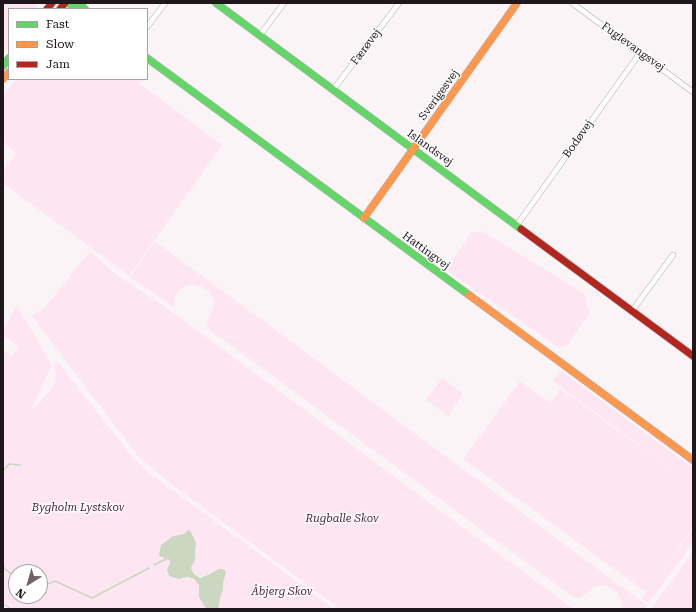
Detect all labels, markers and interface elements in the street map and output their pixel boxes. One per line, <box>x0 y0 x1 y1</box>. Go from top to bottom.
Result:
legend <box>8 8 148 80</box>
text: Fast <box>46 17 69 31</box>
street label: Fuglevangsvej <box>599 20 667 74</box>
street label: Færøvej <box>348 26 384 68</box>
text: Slow <box>46 37 74 51</box>
text: Jam <box>46 57 70 71</box>
street label: Sverigesvej <box>416 67 462 123</box>
street label: Bodøvej <box>560 118 596 160</box>
street label: Islandsvej <box>405 127 455 169</box>
street label: Hattingvej <box>400 229 452 273</box>
park label: Bygholm Lystskov <box>32 501 124 515</box>
park label: Rugballe Skov <box>305 512 379 526</box>
north arrow <box>8 564 48 604</box>
text: N <box>14 585 28 601</box>
park label: Åbjerg Skov <box>252 585 312 599</box>

